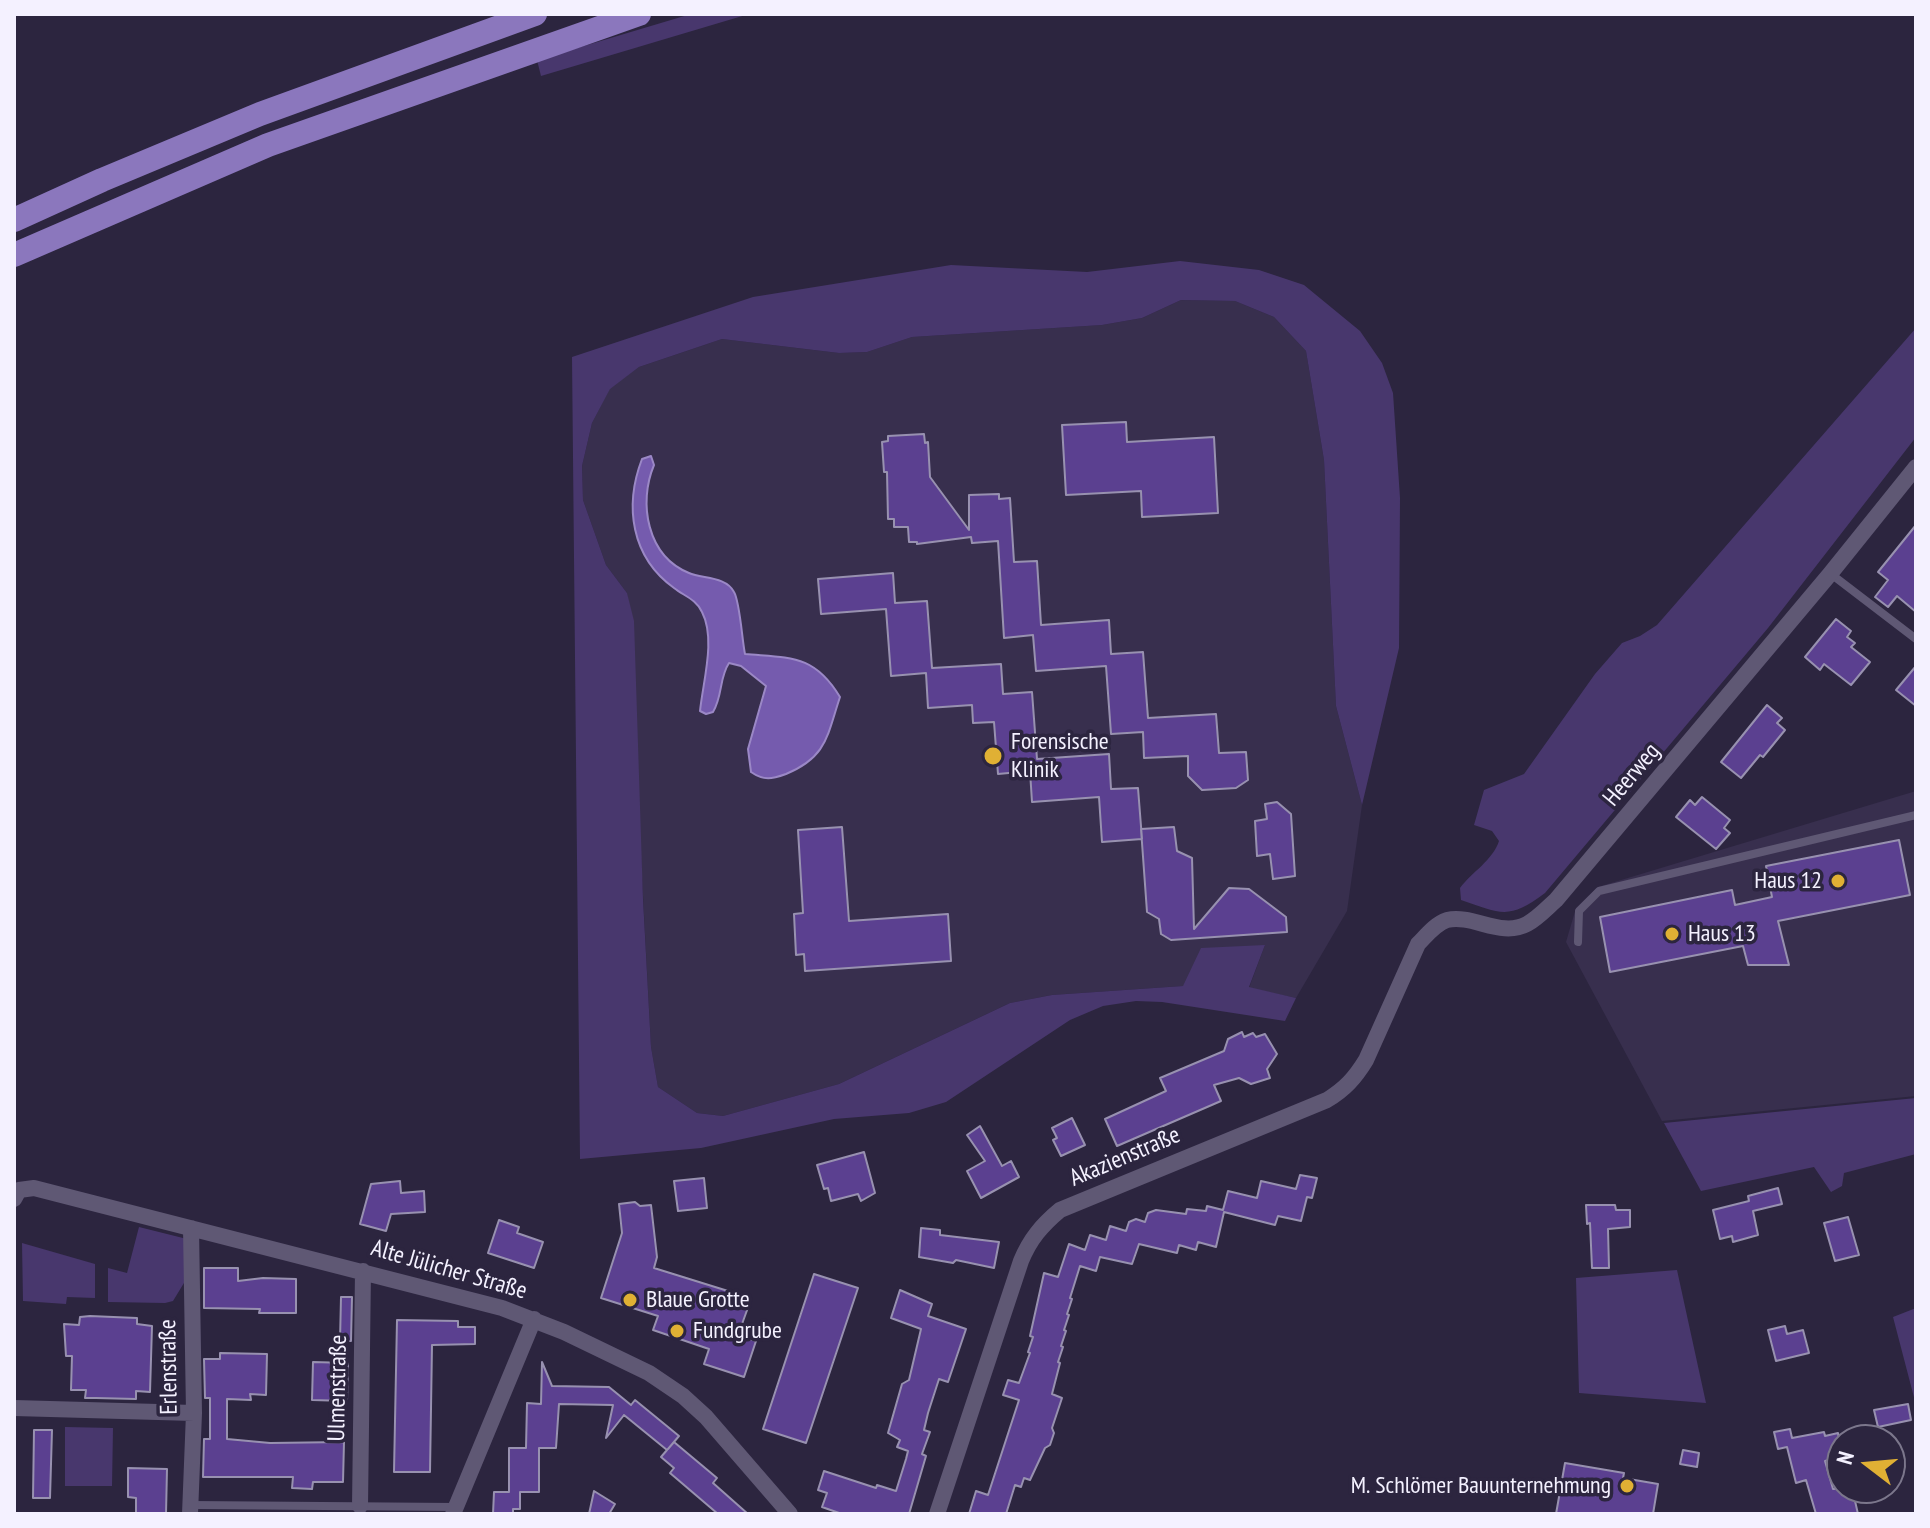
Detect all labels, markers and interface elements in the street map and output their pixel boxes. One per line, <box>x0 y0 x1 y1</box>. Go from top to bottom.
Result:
place label: Forensische Klinik <box>1011 728 1109 784</box>
street label: Heerweg <box>1597 738 1667 812</box>
marker: Forensische Klinik <box>982 745 1004 767</box>
place label: Haus 12 <box>1754 867 1822 895</box>
marker: Haus 12 <box>1829 872 1847 890</box>
place label: Haus 13 <box>1688 920 1756 948</box>
marker: Haus 13 <box>1663 925 1681 943</box>
street label: Akazienstraße <box>1065 1121 1185 1193</box>
street label: Alte Jülicher Straße <box>368 1234 530 1306</box>
place label: Blaue Grotte <box>646 1286 750 1314</box>
marker: Blaue Grotte <box>621 1291 639 1309</box>
place label: Fundgrube <box>693 1317 782 1345</box>
street label: Erlenstraße <box>154 1319 184 1415</box>
marker: Fundgrube <box>668 1322 686 1340</box>
street label: Ulmenstraße <box>323 1334 353 1442</box>
north arrow <box>1826 1424 1906 1504</box>
text: N <box>1830 1448 1860 1468</box>
place label: M. Schlömer Bauunternehmung <box>1351 1472 1611 1500</box>
marker: M. Schlömer Bauunternehmung <box>1618 1477 1636 1495</box>

